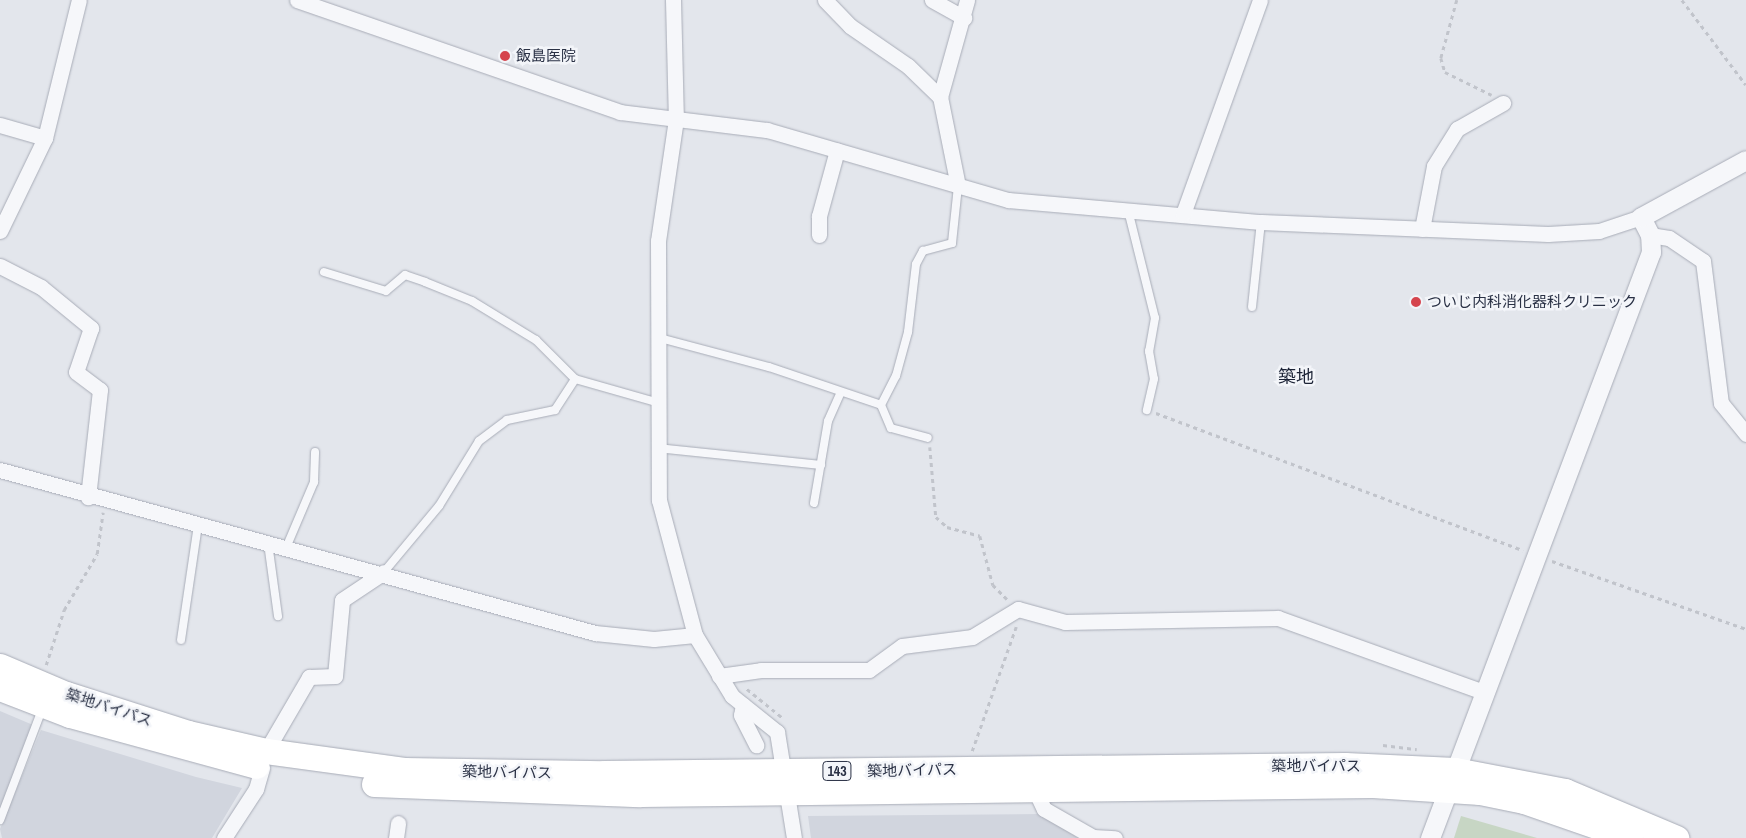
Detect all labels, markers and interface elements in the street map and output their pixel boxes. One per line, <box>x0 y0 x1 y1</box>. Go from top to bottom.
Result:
place label: 飯島医院 <box>516 47 576 65</box>
marker: 飯島医院 <box>498 49 512 63</box>
place label: ついじ内科消化器科クリニック <box>1427 293 1637 311</box>
marker: ついじ内科消化器科クリニック <box>1409 295 1423 309</box>
district label: 築地 <box>1278 366 1314 388</box>
street label: 築地バイパス <box>63 685 155 729</box>
street label: 築地バイパス <box>1271 757 1361 775</box>
road number: 143 <box>822 759 852 782</box>
street label: 築地バイパス <box>867 760 957 780</box>
street label: 築地バイパス <box>462 762 552 782</box>

